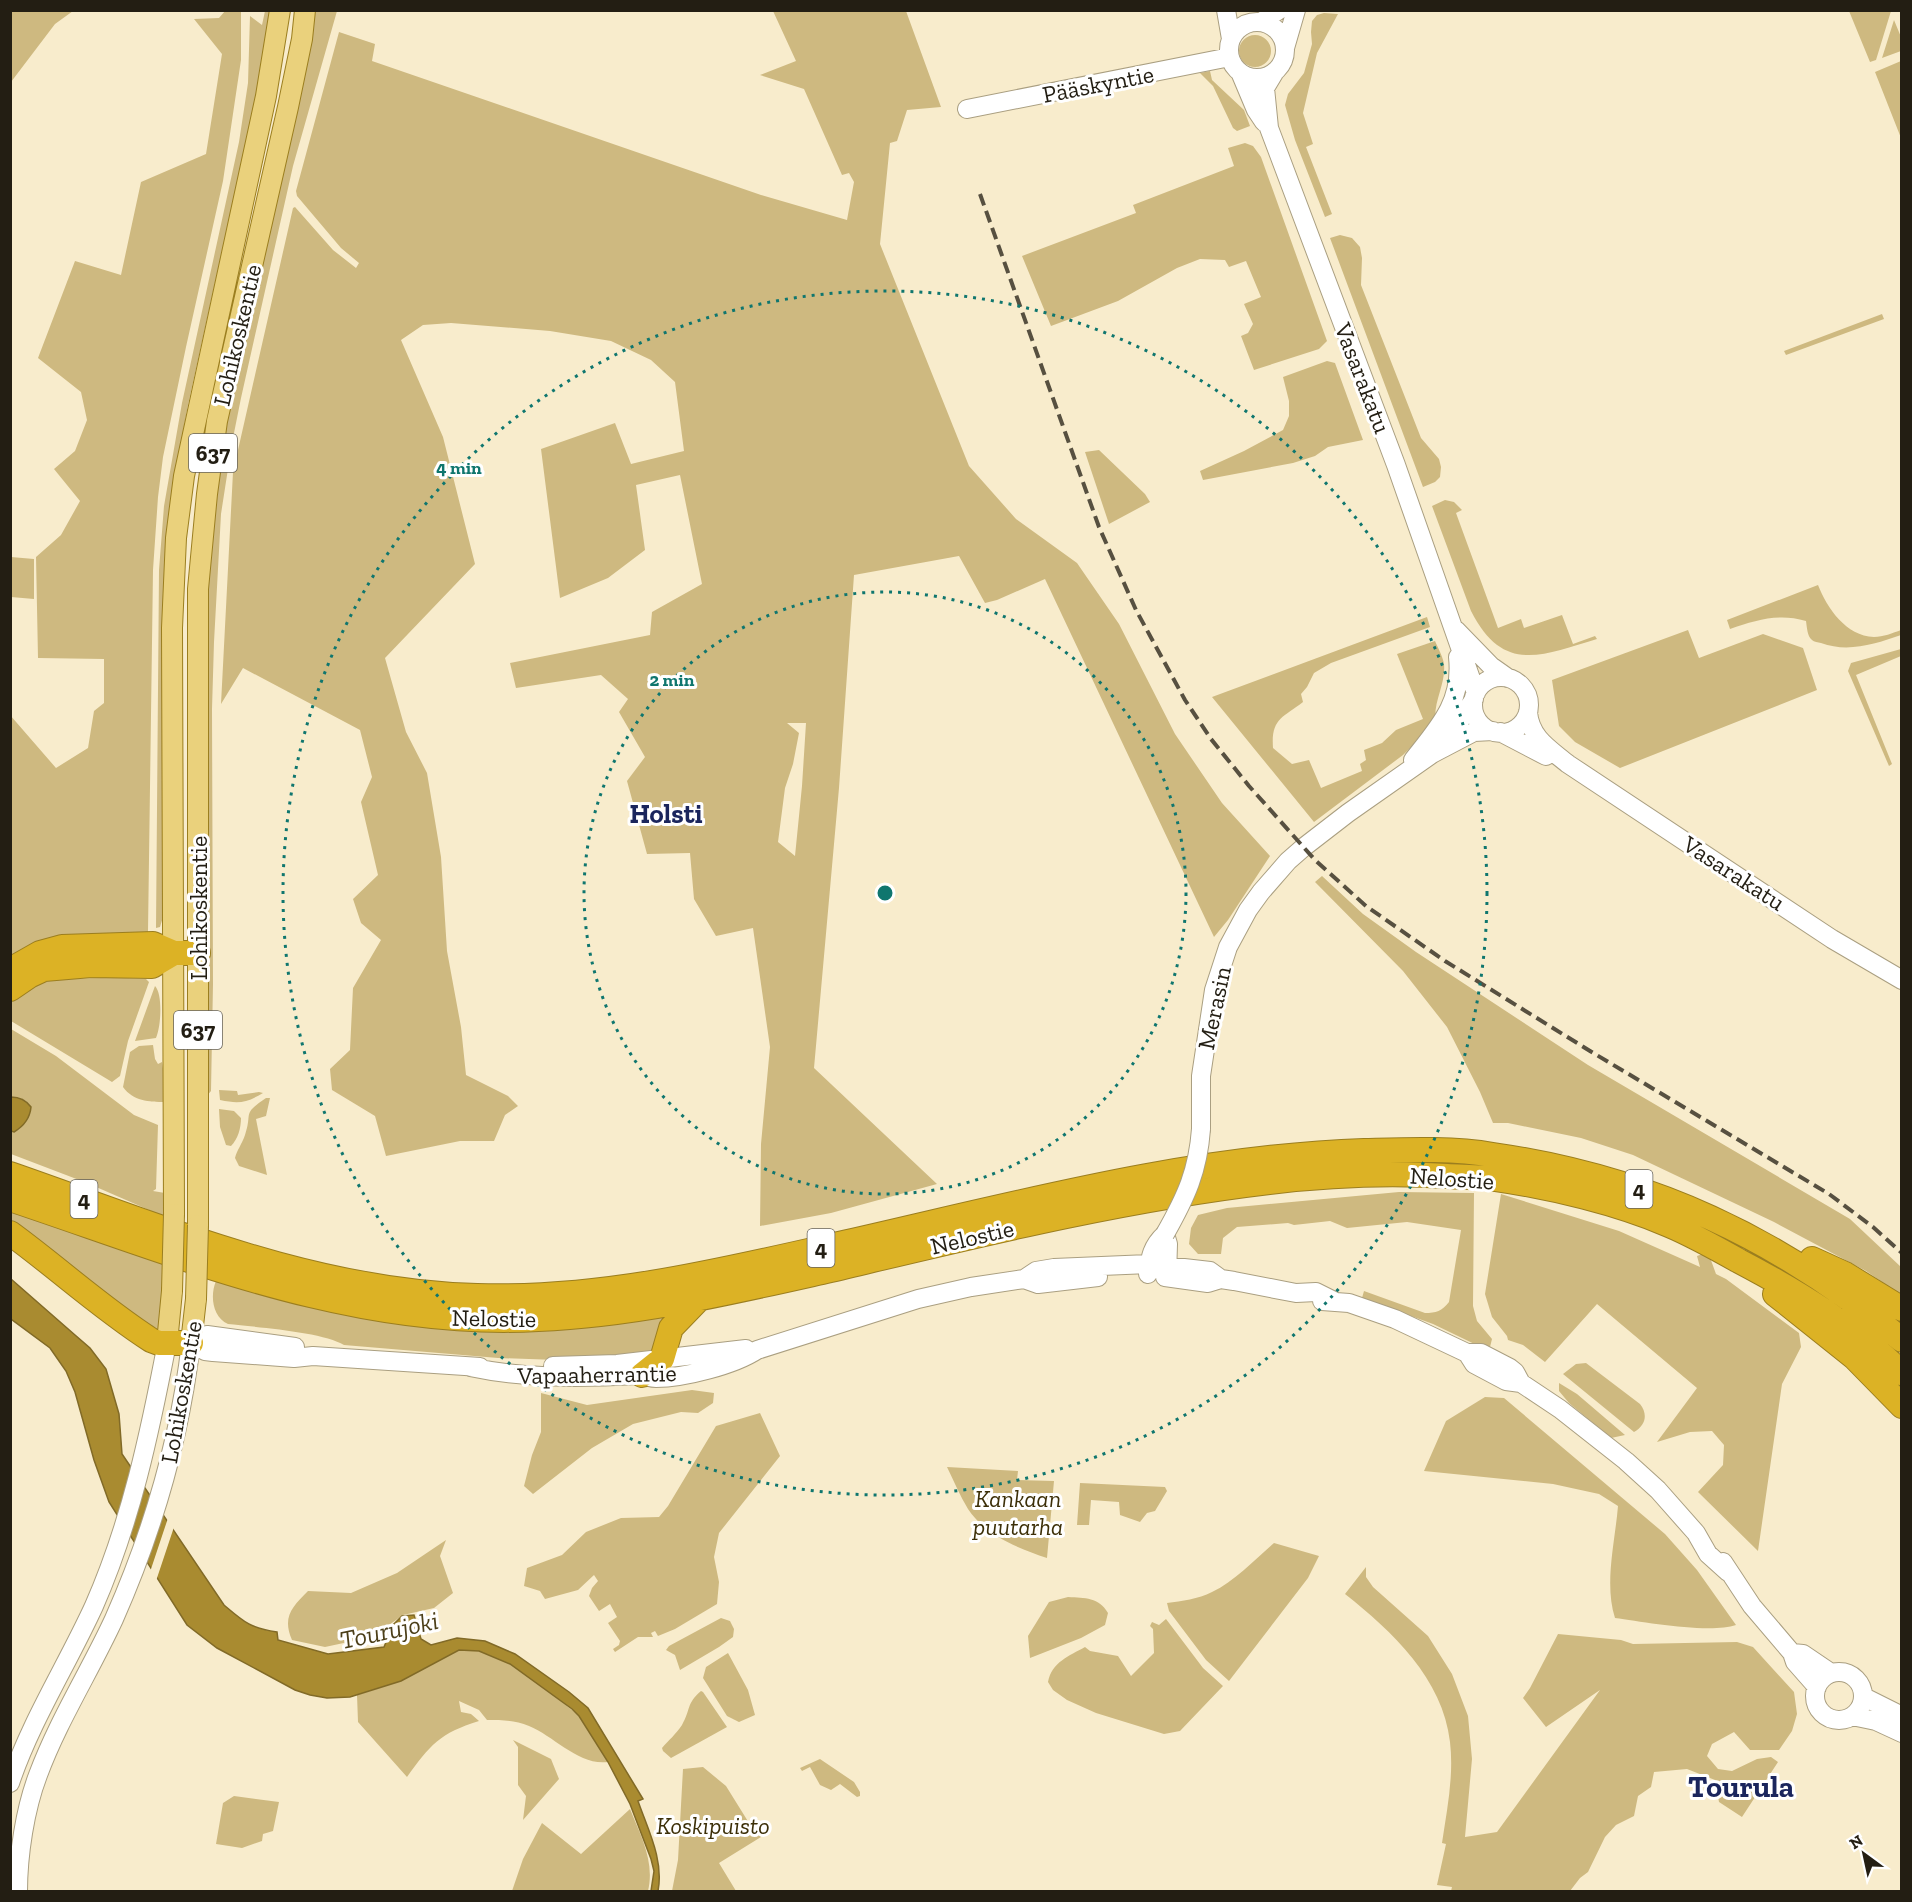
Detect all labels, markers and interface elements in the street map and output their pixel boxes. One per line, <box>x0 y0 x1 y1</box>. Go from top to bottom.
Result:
street label: Pääskyntie <box>1040 59 1156 109</box>
street label: Lohikoskentie <box>207 261 267 409</box>
street label: Vasarakatu <box>1328 318 1397 438</box>
road number: 637 <box>189 434 237 472</box>
text: 4 min <box>436 457 482 479</box>
text: 2 min <box>650 669 695 691</box>
district label: Holsti <box>629 798 703 830</box>
street label: Vasarakatu <box>1677 829 1791 917</box>
street label: Lohikoskentie <box>184 836 213 980</box>
centre of rings <box>875 883 895 903</box>
street label: Merasin <box>1191 963 1237 1052</box>
road number: 637 <box>174 1011 222 1049</box>
street label: Nelostie <box>1409 1161 1495 1195</box>
road number: 4 <box>1626 1170 1652 1208</box>
road number: 4 <box>70 1180 98 1218</box>
street label: Nelostie <box>928 1213 1016 1261</box>
road number: 4 <box>808 1229 834 1267</box>
street label: Nelostie <box>451 1303 537 1333</box>
street label: Lohikoskentie <box>154 1318 208 1466</box>
street label: Vapaaherrantie <box>516 1358 677 1390</box>
park label: Kankaan puutarha <box>972 1484 1063 1541</box>
water label: Tourujoki <box>337 1604 441 1656</box>
district label: Tourula <box>1688 1769 1794 1805</box>
park label: Koskipuisto <box>656 1811 770 1840</box>
north arrow <box>1834 1824 1894 1884</box>
text: N <box>1846 1831 1866 1853</box>

